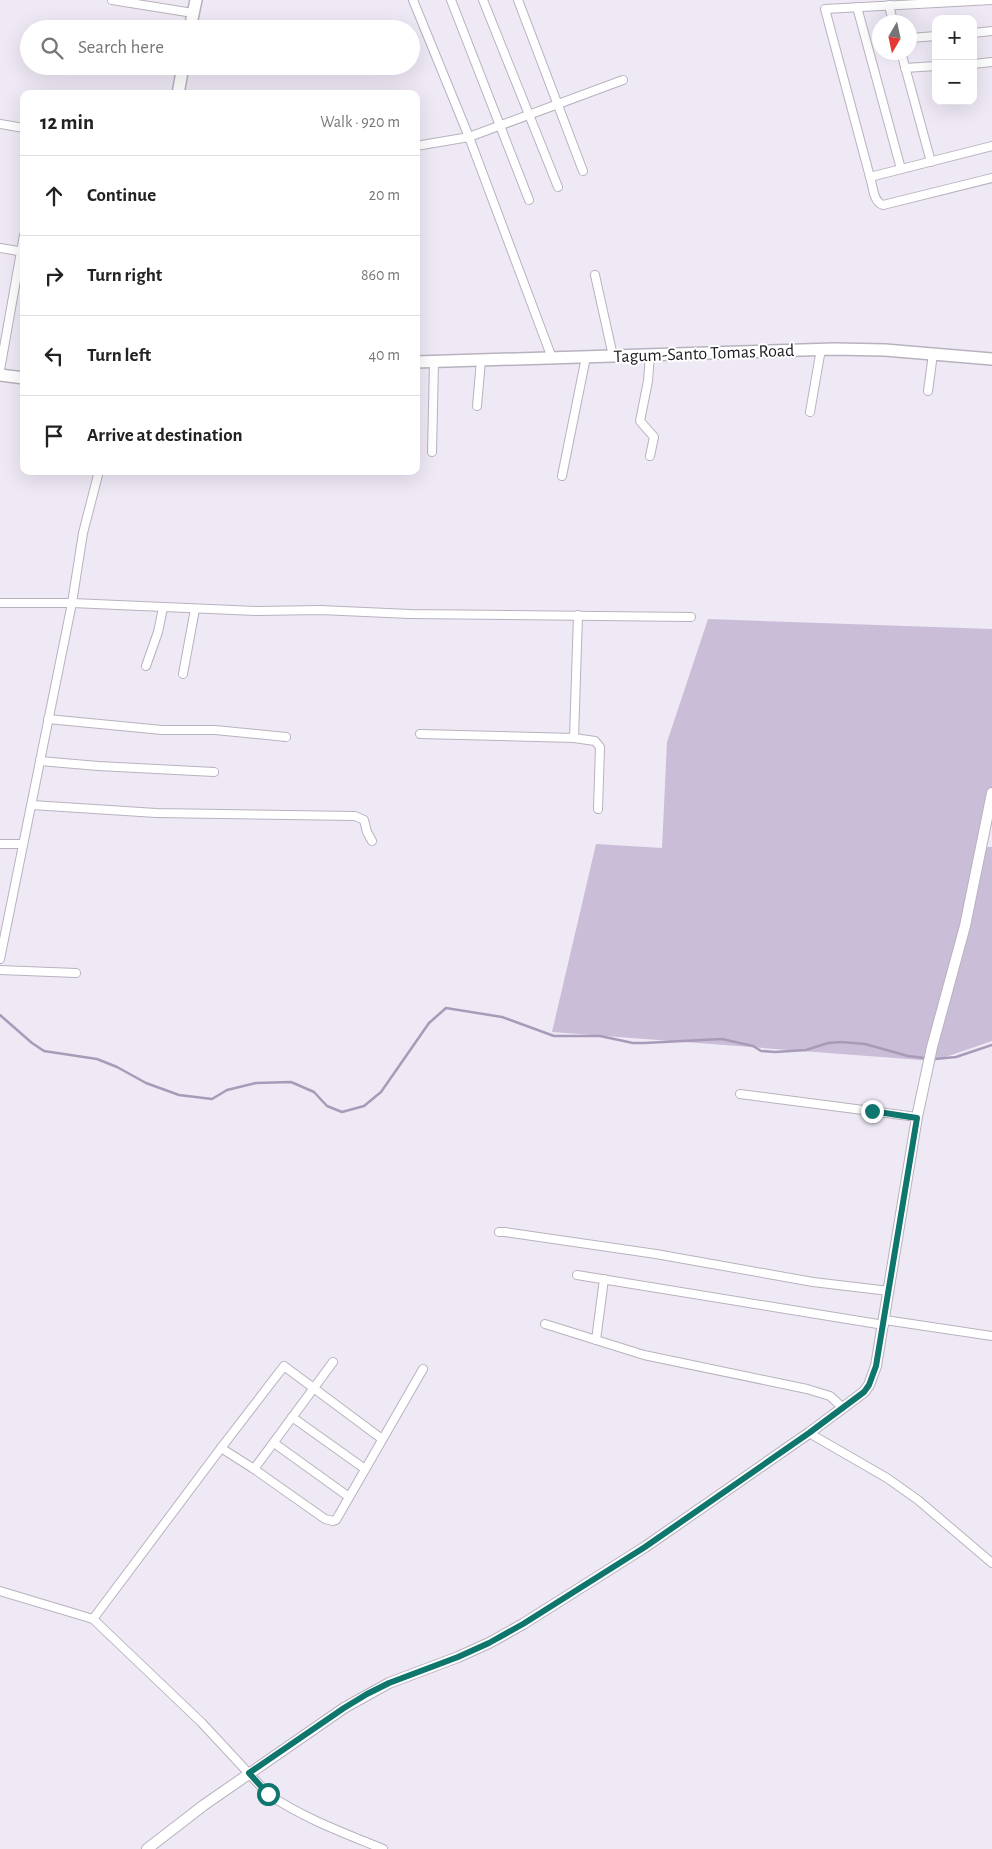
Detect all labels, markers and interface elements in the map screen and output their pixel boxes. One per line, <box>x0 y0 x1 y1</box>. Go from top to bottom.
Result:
north arrow <box>872 15 917 60</box>
map controls <box>932 15 977 105</box>
button: + <box>932 15 977 60</box>
search box <box>20 20 420 75</box>
icon: search <box>38 34 66 62</box>
text: Search here <box>78 38 164 57</box>
button: − <box>932 60 977 105</box>
text: 12 min <box>40 112 94 133</box>
text: Walk · 920 m <box>320 114 400 130</box>
icon: ahead <box>40 182 68 210</box>
text: Continue <box>87 186 156 205</box>
text: 20 m <box>369 187 400 203</box>
icon: right <box>40 262 68 290</box>
text: Turn right <box>87 266 162 285</box>
text: 860 m <box>361 267 400 283</box>
icon: left <box>40 342 68 370</box>
street label: Tagum-Santo Tomas Road <box>613 342 795 366</box>
text: Turn left <box>87 346 151 365</box>
text: 40 m <box>368 347 400 363</box>
icon: arrive <box>40 422 68 450</box>
text: Arrive at destination <box>87 426 243 445</box>
route end <box>861 1100 884 1123</box>
route start <box>257 1783 280 1806</box>

